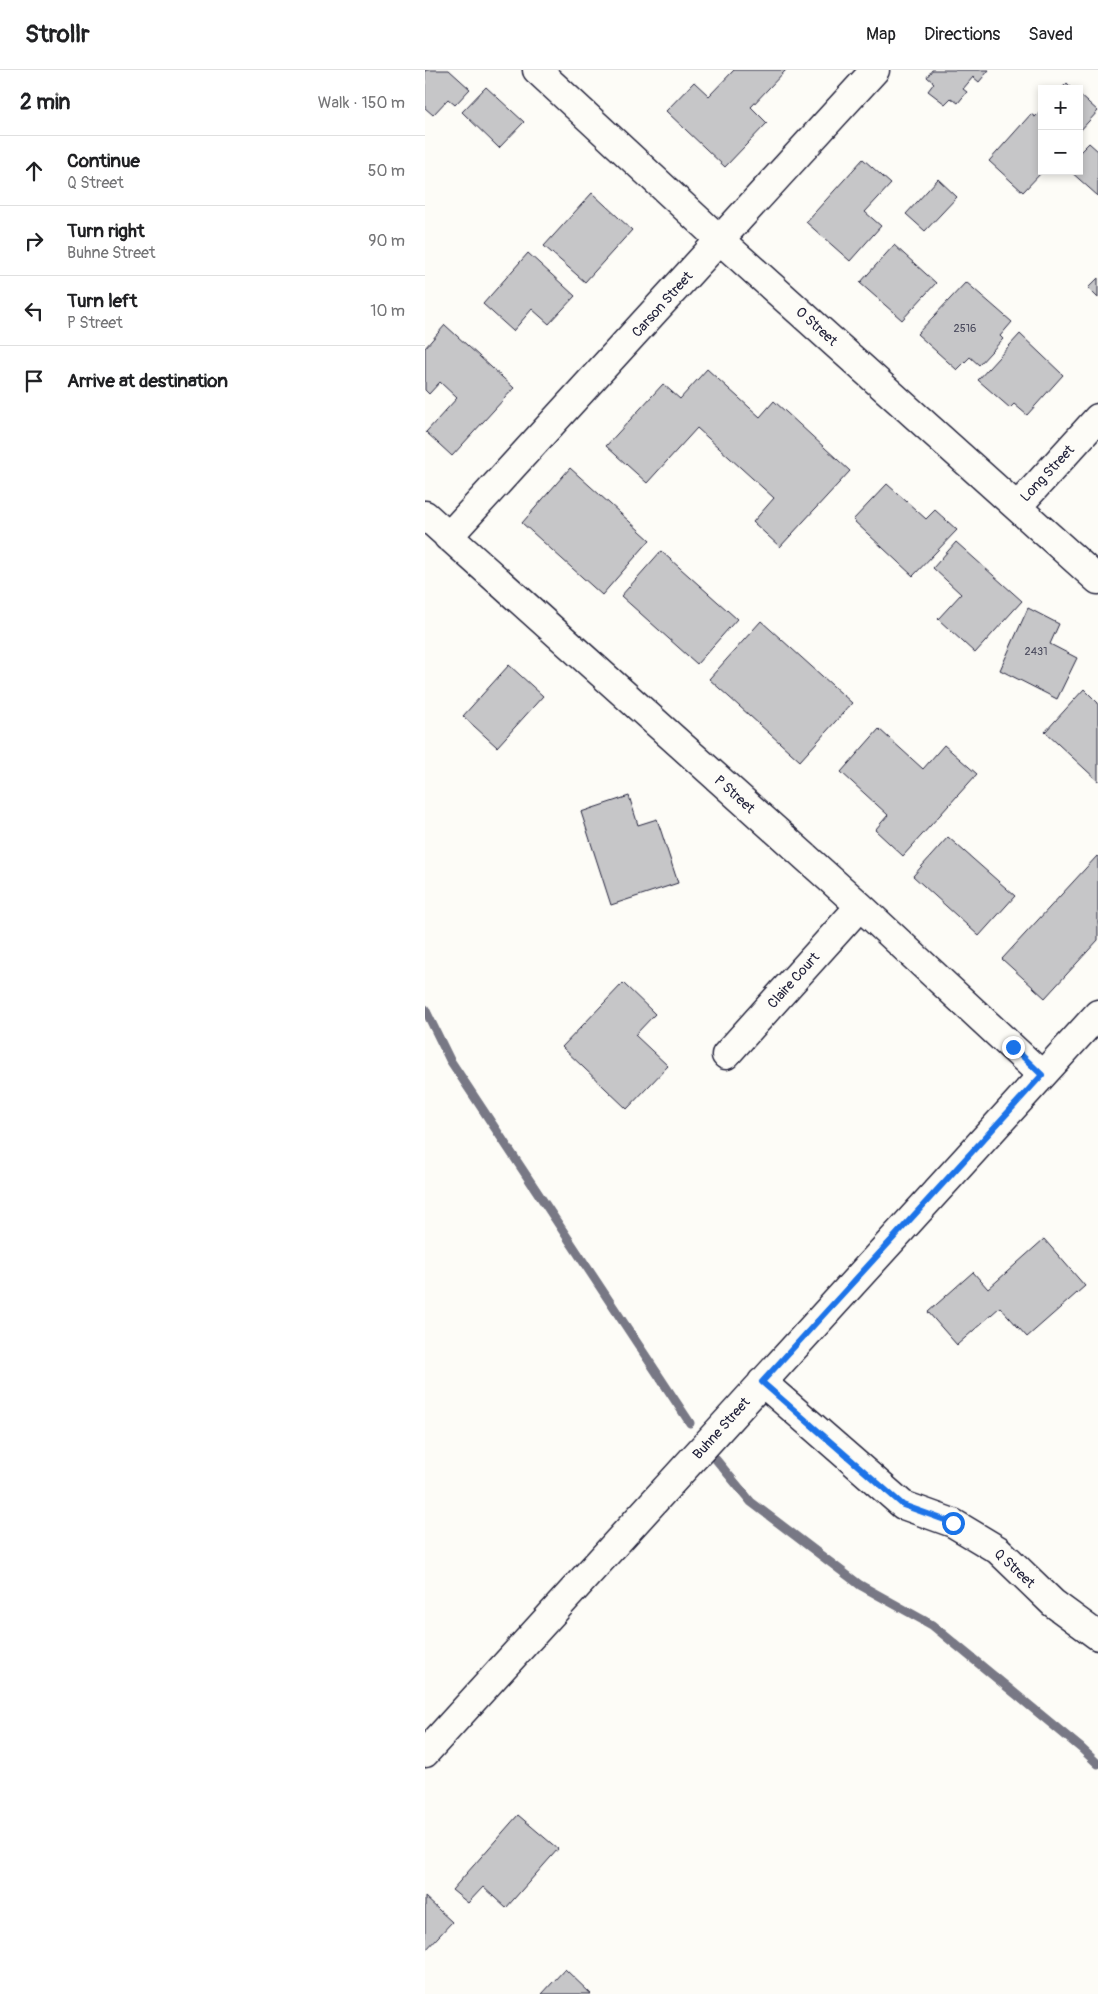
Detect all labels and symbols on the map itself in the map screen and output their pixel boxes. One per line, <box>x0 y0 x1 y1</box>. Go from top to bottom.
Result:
street label: Carson Street <box>628 268 697 341</box>
street label: O Street <box>792 303 841 350</box>
house number: 2516 <box>954 322 976 335</box>
street label: Long Street <box>1017 441 1078 505</box>
house number: 2431 <box>1025 645 1047 658</box>
street label: P Street <box>711 772 759 817</box>
street label: Claire Court <box>764 949 823 1012</box>
route end <box>1002 1036 1025 1059</box>
street label: Buhne Street <box>689 1394 754 1463</box>
route start <box>942 1512 965 1535</box>
street label: Q Street <box>991 1545 1039 1592</box>

